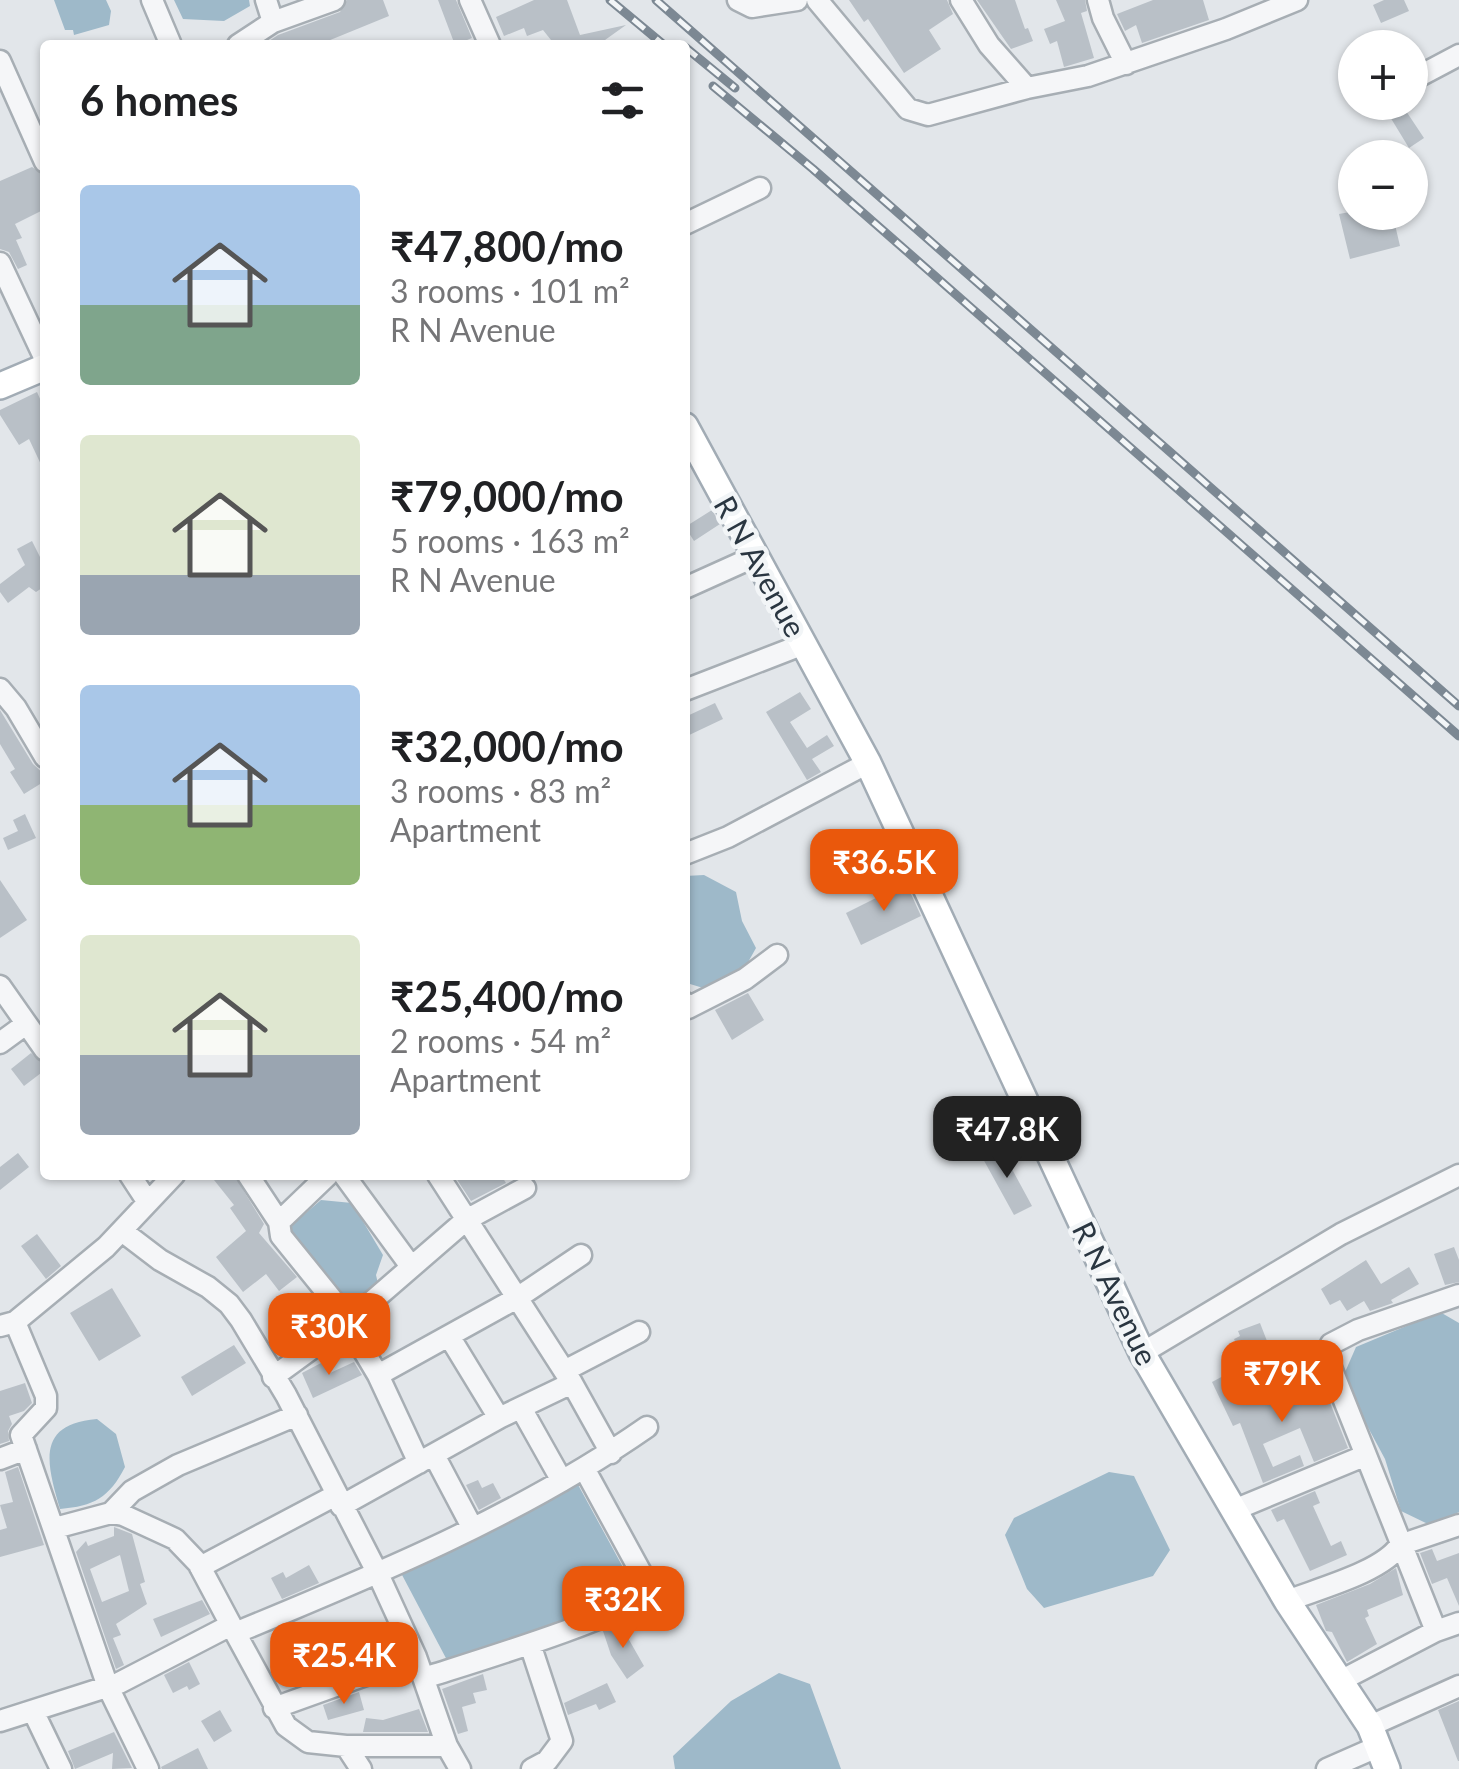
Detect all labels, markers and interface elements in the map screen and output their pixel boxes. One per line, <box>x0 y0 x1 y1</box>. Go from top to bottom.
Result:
map controls <box>1338 30 1428 230</box>
button: + <box>1338 30 1428 120</box>
icon: filters <box>595 73 650 128</box>
text: 6 homes <box>80 75 238 125</box>
button: − <box>1338 140 1428 230</box>
text: ₹47,800/mo <box>390 221 624 271</box>
icon: home <box>160 225 280 345</box>
text: 3 rooms · 101 m² <box>390 271 630 310</box>
text: R N Avenue <box>390 310 556 349</box>
text: ₹79,000/mo <box>390 471 624 521</box>
icon: home <box>160 475 280 595</box>
street label: R N Avenue <box>708 489 814 643</box>
text: 5 rooms · 163 m² <box>390 521 630 560</box>
text: R N Avenue <box>390 560 556 599</box>
text: ₹32,000/mo <box>390 721 624 771</box>
icon: home <box>160 725 280 845</box>
text: 3 rooms · 83 m² <box>390 771 611 810</box>
text: Apartment <box>390 810 541 849</box>
pin: ₹36.5K <box>803 829 965 914</box>
text: ₹36.5K <box>832 842 936 881</box>
text: ₹25,400/mo <box>390 971 624 1021</box>
icon: home <box>160 975 280 1095</box>
text: 2 rooms · 54 m² <box>390 1021 611 1060</box>
text: Apartment <box>390 1060 541 1099</box>
pin: ₹47.8K <box>926 1096 1088 1181</box>
text: ₹47.8K <box>955 1109 1059 1148</box>
street label: R N Avenue <box>1066 1215 1166 1371</box>
pin: ₹30K <box>270 1293 388 1378</box>
text: ₹30K <box>290 1306 368 1345</box>
pin: ₹79K <box>1223 1340 1341 1425</box>
text: ₹79K <box>1243 1353 1321 1392</box>
pin: ₹32K <box>564 1566 682 1651</box>
text: ₹32K <box>584 1579 662 1618</box>
pin: ₹25.4K <box>263 1622 425 1707</box>
text: ₹25.4K <box>292 1635 396 1674</box>

